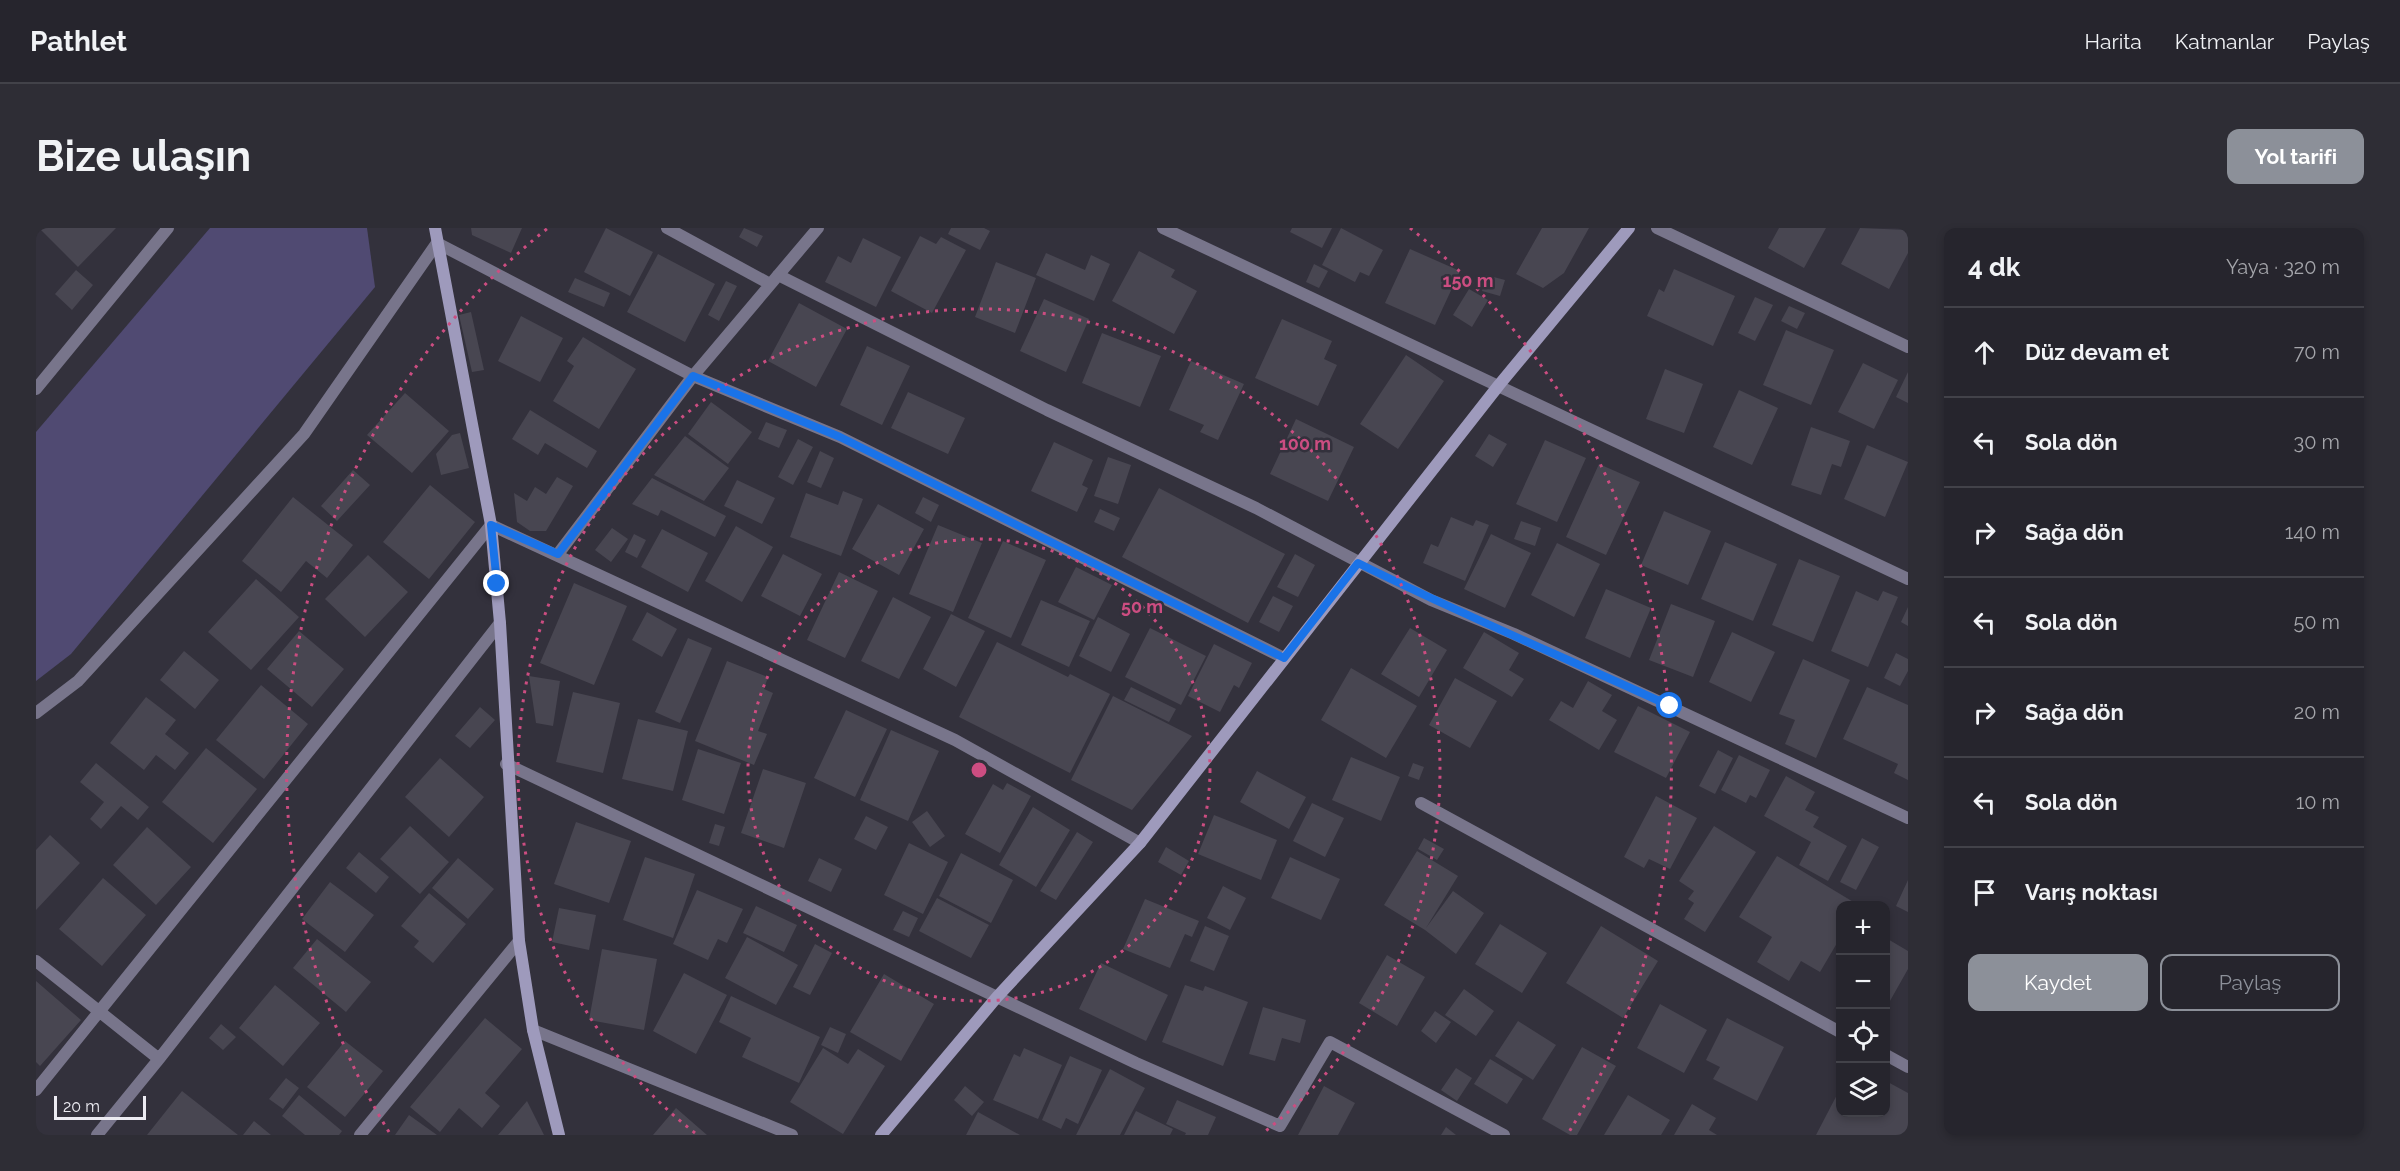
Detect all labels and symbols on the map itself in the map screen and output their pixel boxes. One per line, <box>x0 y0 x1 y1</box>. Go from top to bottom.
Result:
text: 150 m <box>1443 270 1494 291</box>
text: 100 m <box>1279 433 1331 454</box>
route end <box>483 570 509 596</box>
text: 50 m <box>1121 596 1163 617</box>
route start <box>1656 692 1682 718</box>
centre of rings <box>969 760 989 780</box>
scale bar <box>54 1093 146 1120</box>

